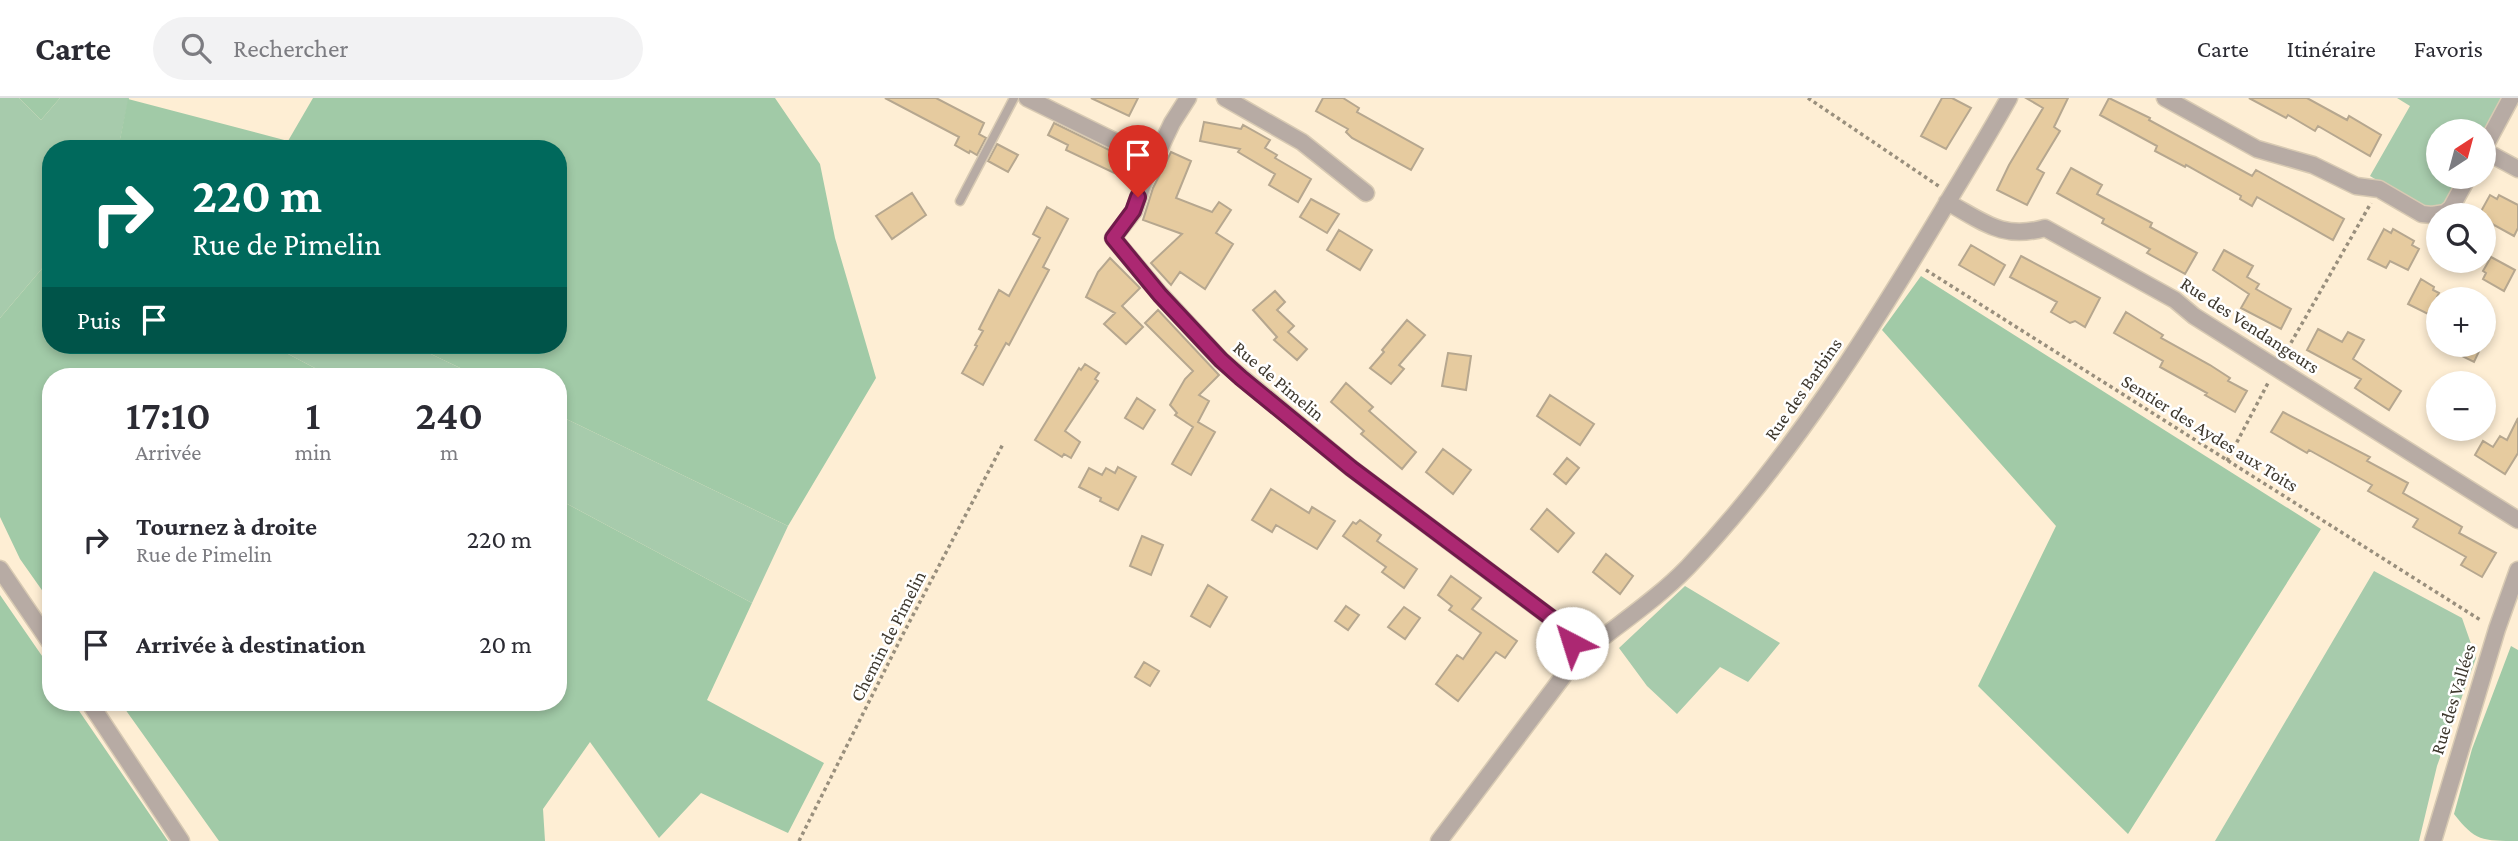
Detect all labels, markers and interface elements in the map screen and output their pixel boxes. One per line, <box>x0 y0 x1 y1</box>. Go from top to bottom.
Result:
search box <box>153 17 643 80</box>
icon: search <box>177 29 215 67</box>
text: Carte <box>35 30 111 67</box>
text: Rechercher <box>233 34 349 63</box>
text: Carte <box>2197 35 2249 62</box>
text: Itinéraire <box>2287 35 2376 62</box>
text: Favoris <box>2414 35 2483 62</box>
north arrow <box>2426 119 2496 189</box>
map controls <box>2426 119 2496 441</box>
pin <box>1108 125 1168 197</box>
icon: arrive <box>1119 136 1157 174</box>
icon: right <box>77 168 168 259</box>
text: 220 m <box>192 168 322 223</box>
button: search <box>2426 203 2496 273</box>
text: Rue de Pimelin <box>192 226 381 262</box>
street label: Rue des Vendangeurs <box>2177 272 2323 378</box>
button: + <box>2426 287 2496 357</box>
icon: arrive <box>135 301 173 339</box>
text: Puis <box>77 306 121 335</box>
street label: Rue des Barbins <box>1760 334 1846 444</box>
street label: Rue de Pimelin <box>1229 337 1329 425</box>
street label: Sentier des Aydes aux Toits <box>2118 370 2302 496</box>
button: − <box>2426 371 2496 441</box>
text: 17:10 <box>126 391 211 438</box>
text: 1 <box>306 391 321 438</box>
text: 240 <box>415 391 483 438</box>
text: Arrivée <box>135 439 201 465</box>
text: min <box>295 439 332 465</box>
text: m <box>440 439 458 465</box>
text: Tournez à droite <box>136 512 317 541</box>
icon: right <box>77 521 115 559</box>
text: 220 m <box>467 525 532 554</box>
text: Rue de Pimelin <box>136 541 272 567</box>
street label: Chemin de Pimelin <box>846 567 930 705</box>
position arrow <box>1535 606 1609 680</box>
icon: arrive <box>77 626 115 664</box>
text: Arrivée à destination <box>136 630 366 659</box>
text: 20 m <box>479 630 532 659</box>
street label: Rue des Vallées <box>2426 641 2480 757</box>

